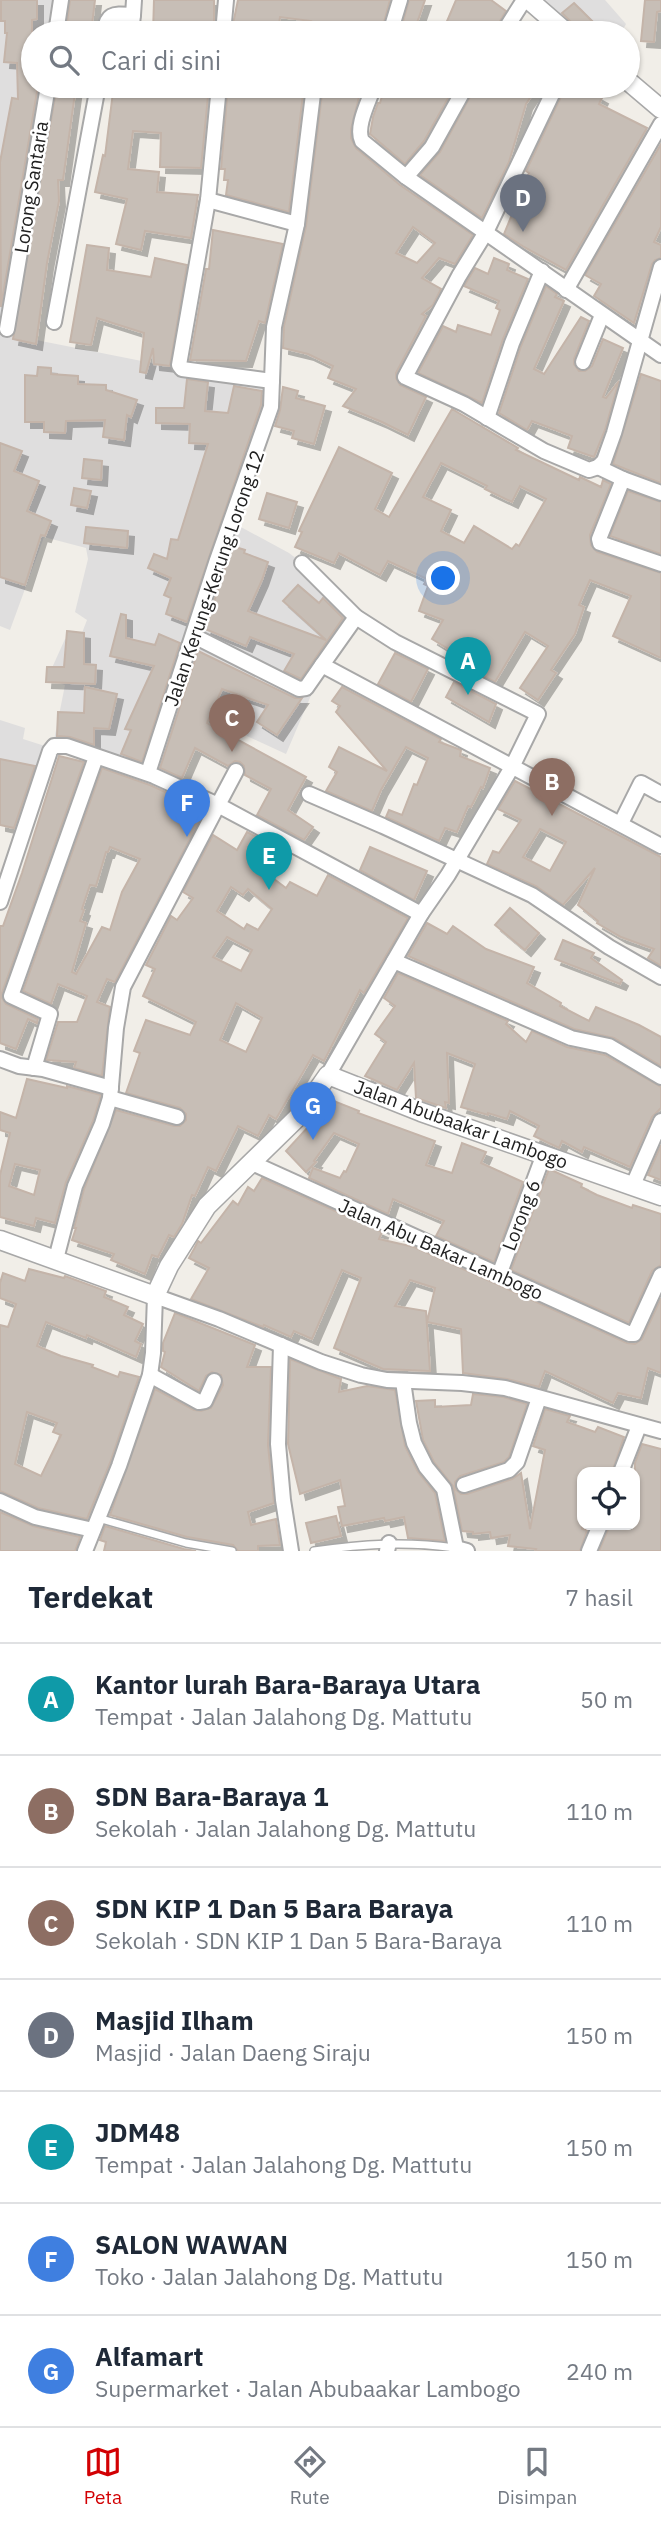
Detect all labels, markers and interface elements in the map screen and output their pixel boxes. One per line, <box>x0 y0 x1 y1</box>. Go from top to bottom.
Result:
search box <box>21 21 640 98</box>
icon: search <box>45 41 83 79</box>
text: Cari di sini <box>101 43 221 77</box>
street label: Lorong Santaria <box>9 119 53 255</box>
pin: D <box>500 174 546 232</box>
street label: Jalan Kerung-Kerung Lorong 12 <box>159 447 269 709</box>
your location <box>426 561 460 595</box>
pin: A <box>445 637 491 695</box>
pin: C <box>209 694 255 752</box>
pin: B <box>529 758 575 816</box>
pin: F <box>164 779 210 837</box>
pin: E <box>246 832 292 890</box>
street label: Jalan Abubaakar Lambogo <box>351 1074 571 1174</box>
pin: G <box>290 1082 336 1140</box>
street label: Lorong 6 <box>497 1176 545 1254</box>
street label: Jalan Abu Bakar Lambogo <box>335 1193 547 1305</box>
map controls <box>577 1467 640 1530</box>
button: locate <box>577 1467 640 1530</box>
text: Terdekat <box>28 1577 153 1616</box>
text: 7 hasil <box>565 1582 633 1612</box>
text: Kantor lurah Bara-Baraya Utara <box>95 1667 481 1701</box>
text: A <box>43 1684 59 1714</box>
text: 50 m <box>580 1684 633 1714</box>
text: Tempat · Jalan Jalahong Dg. Mattutu <box>95 1701 472 1731</box>
text: SDN Bara-Baraya 1 <box>95 1779 329 1813</box>
text: B <box>43 1796 59 1826</box>
text: 110 m <box>566 1796 633 1826</box>
text: Sekolah · Jalan Jalahong Dg. Mattutu <box>95 1813 476 1843</box>
text: SDN KIP 1 Dan 5 Bara Baraya <box>95 1891 453 1925</box>
text: C <box>44 1908 58 1938</box>
text: 110 m <box>566 1908 633 1938</box>
text: Sekolah · SDN KIP 1 Dan 5 Bara-Baraya <box>95 1925 502 1955</box>
text: Masjid Ilham <box>95 2003 254 2037</box>
text: D <box>43 2020 59 2050</box>
text: 150 m <box>566 2020 633 2050</box>
text: Masjid · Jalan Daeng Siraju <box>95 2037 371 2067</box>
text: JDM48 <box>95 2115 180 2149</box>
text: E <box>44 2132 58 2162</box>
text: 150 m <box>566 2132 633 2162</box>
text: Tempat · Jalan Jalahong Dg. Mattutu <box>95 2149 472 2179</box>
text: SALON WAWAN <box>95 2227 288 2261</box>
text: F <box>44 2244 58 2274</box>
text: 150 m <box>566 2244 633 2274</box>
text: Toko · Jalan Jalahong Dg. Mattutu <box>95 2261 443 2291</box>
text: Alfamart <box>95 2339 203 2373</box>
text: G <box>43 2356 59 2386</box>
text: 240 m <box>566 2356 633 2386</box>
text: Supermarket · Jalan Abubaakar Lambogo <box>95 2373 521 2403</box>
tab: Peta <box>84 2443 122 2509</box>
tab: Rute <box>290 2443 330 2509</box>
tab: Disimpan <box>497 2443 577 2509</box>

